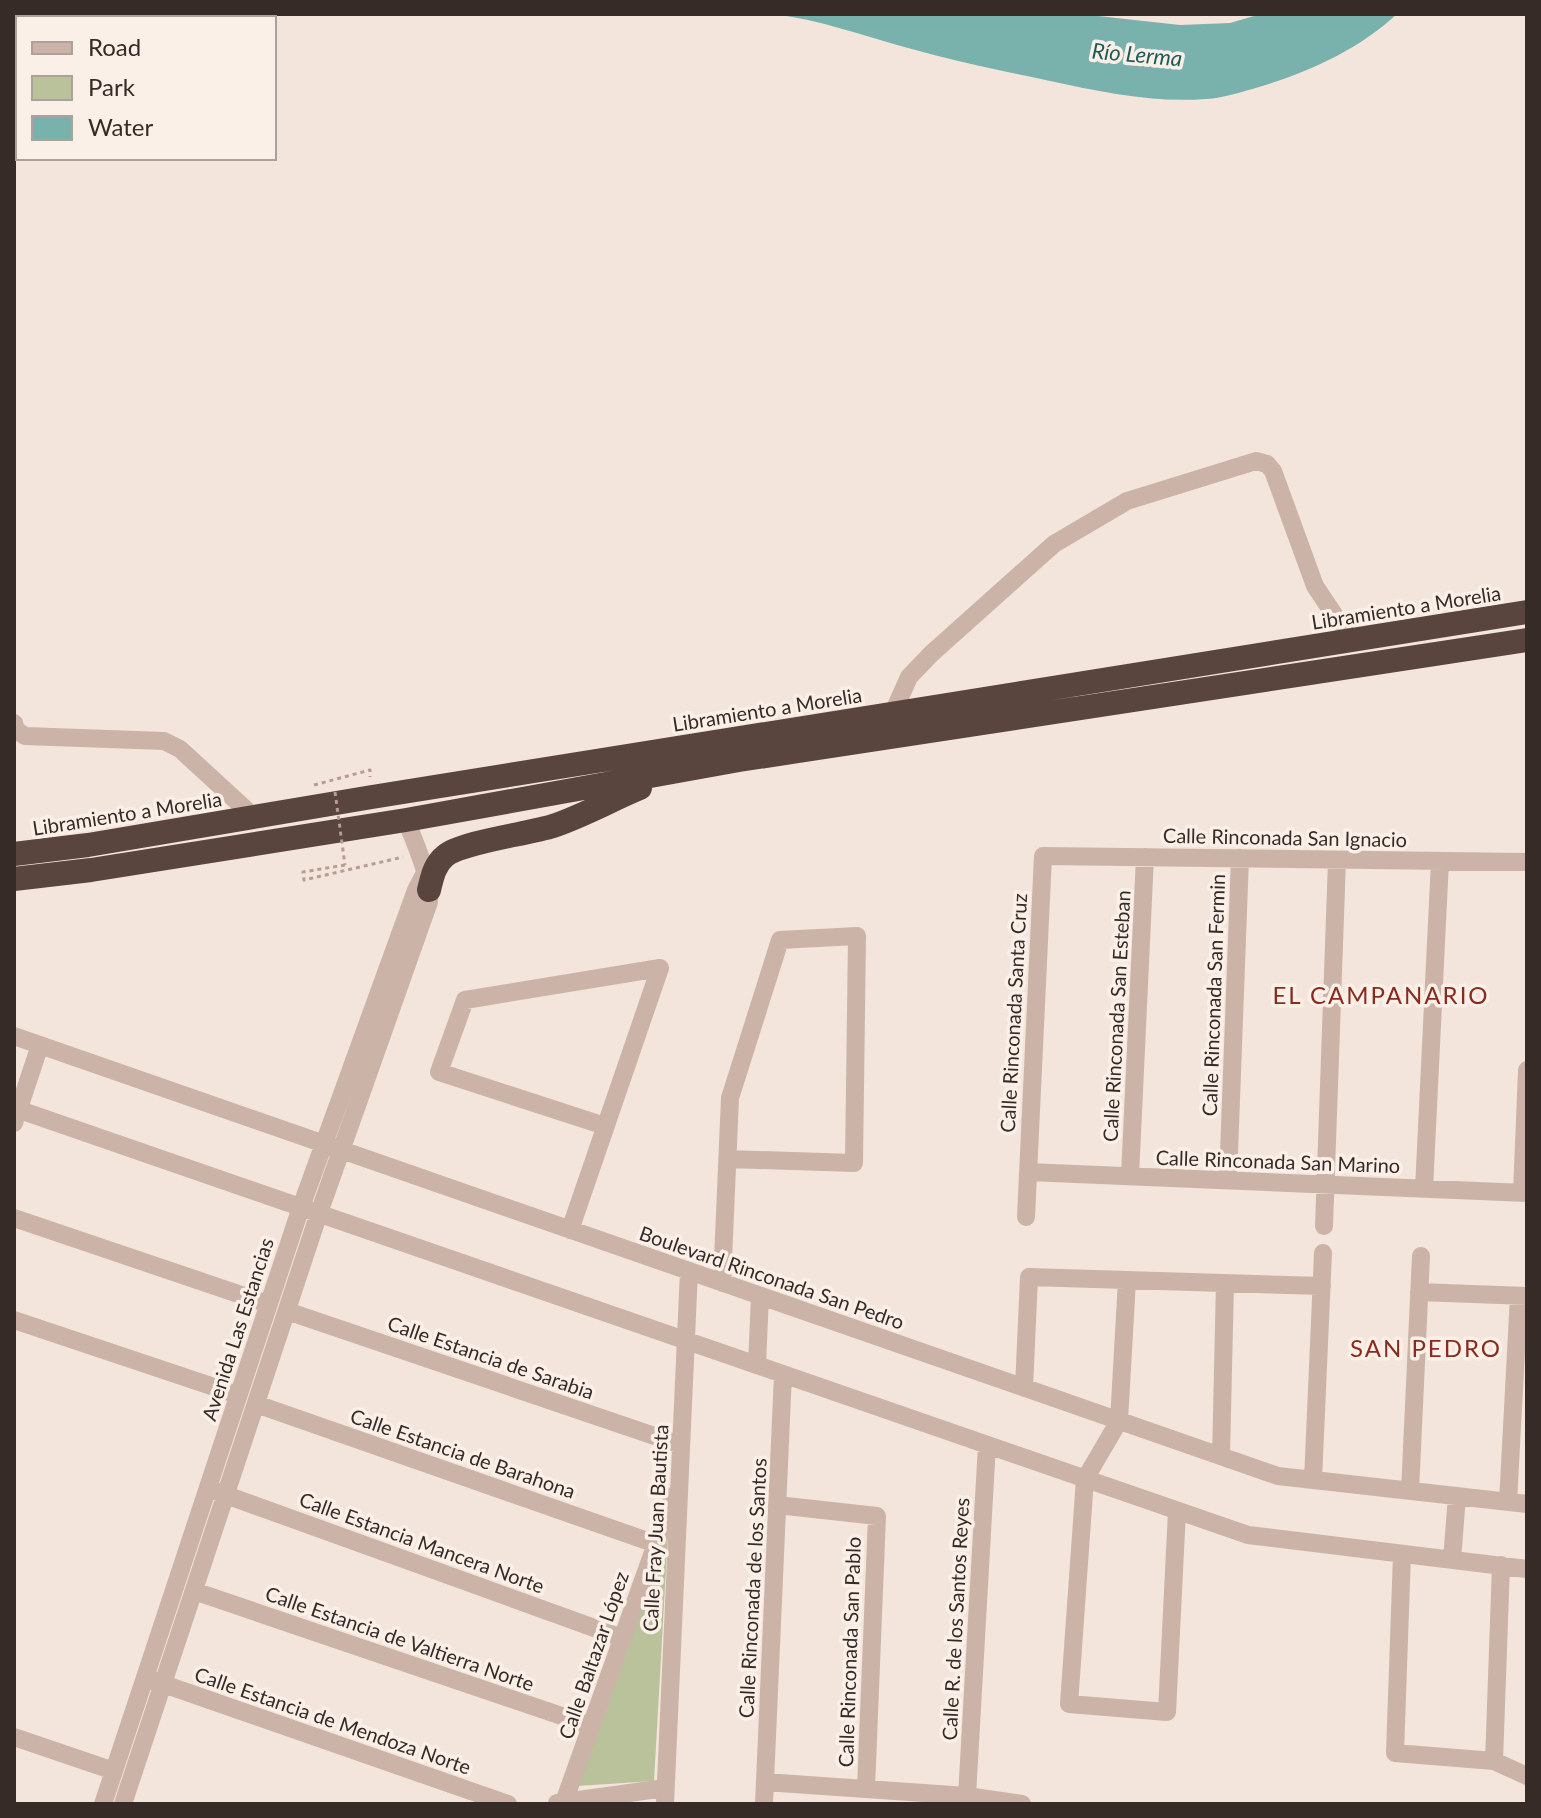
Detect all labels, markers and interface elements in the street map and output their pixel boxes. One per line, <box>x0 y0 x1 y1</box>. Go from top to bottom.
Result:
legend <box>16 16 276 160</box>
text: Road <box>88 32 141 61</box>
water label: Río Lerma <box>1091 37 1183 71</box>
text: Park <box>88 72 136 101</box>
text: Water <box>88 112 153 141</box>
street label: Libramiento a Morelia <box>1310 580 1502 634</box>
street label: Libramiento a Morelia <box>671 682 863 736</box>
street label: Libramiento a Morelia <box>31 786 223 840</box>
street label: Calle Rinconada San Ignacio <box>1163 823 1407 851</box>
street label: Calle Rinconada San Fermin <box>1197 873 1229 1117</box>
street label: Calle Rinconada San Esteban <box>1097 890 1135 1142</box>
street label: Calle Rinconada Santa Cruz <box>995 893 1031 1133</box>
district label: EL CAMPANARIO <box>1272 980 1490 1009</box>
street label: Calle Rinconada San Marino <box>1155 1145 1401 1177</box>
street label: Boulevard Rinconada San Pedro <box>636 1220 908 1334</box>
street label: Avenida Las Estancias <box>196 1235 278 1423</box>
street label: Calle Estancia de Sarabia <box>385 1310 597 1404</box>
district label: SAN PEDRO <box>1350 1333 1502 1362</box>
street label: Calle Estancia de Barahona <box>347 1403 579 1503</box>
street label: Calle Fray Juan Bautista <box>638 1424 672 1632</box>
street label: Calle Rinconada de los Santos <box>733 1457 771 1719</box>
street label: Calle Estancia Mancera Norte <box>296 1486 548 1598</box>
street label: Calle R. de los Santos Reyes <box>937 1497 973 1741</box>
street label: Calle Rinconada San Pablo <box>833 1536 865 1768</box>
street label: Calle Baltazar López <box>553 1568 633 1742</box>
street label: Calle Estancia de Valtierra Norte <box>262 1581 538 1695</box>
street label: Calle Estancia de Mendoza Norte <box>192 1661 474 1779</box>

